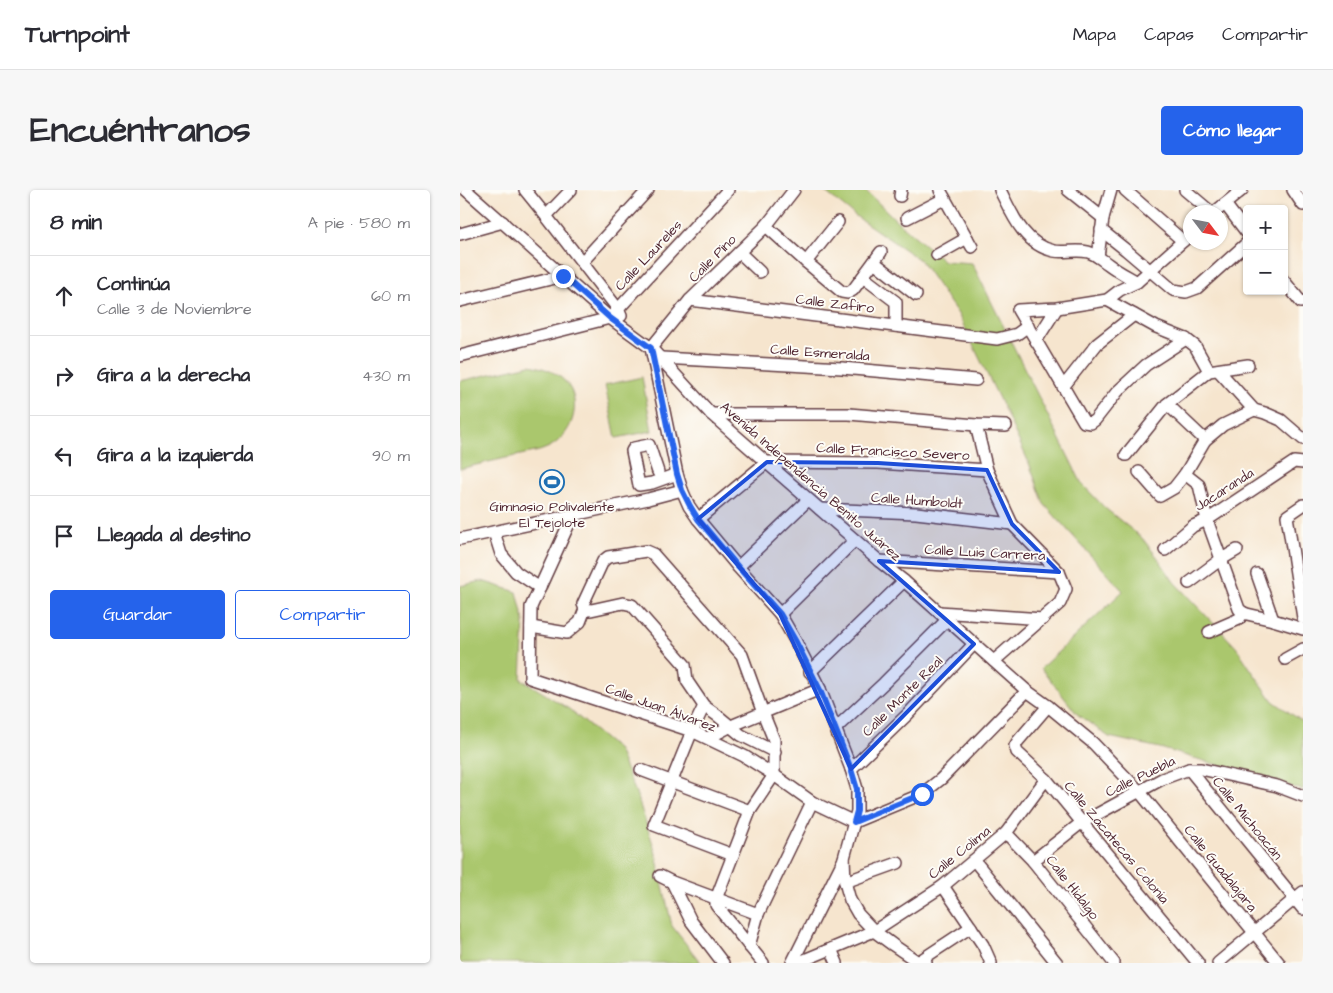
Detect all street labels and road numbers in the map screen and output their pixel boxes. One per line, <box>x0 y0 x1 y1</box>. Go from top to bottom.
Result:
street label: Calle Laureles <box>611 216 687 296</box>
street label: Calle Pino <box>684 230 741 287</box>
street label: Calle Zafiro <box>795 289 875 319</box>
street label: Calle Esmeralda <box>769 340 870 366</box>
street label: Avenida Independencia Benito Juárez <box>715 397 905 566</box>
street label: Calle Francisco Severo <box>816 438 970 466</box>
street label: Jacaranda <box>1191 463 1258 516</box>
street label: Calle Humboldt <box>870 488 964 514</box>
street label: Calle Luis Carrera <box>924 540 1046 566</box>
street label: Calle Monte Real <box>858 652 948 742</box>
street label: Calle Juan Álvarez <box>602 679 719 737</box>
street label: Calle Puebla <box>1102 751 1179 802</box>
street label: Calle Michoacán <box>1207 773 1287 865</box>
street label: Calle Zacatecas Colonia <box>1059 777 1174 908</box>
street label: Calle Colima <box>924 821 995 884</box>
street label: Calle Guadalajara <box>1179 821 1262 916</box>
street label: Calle Hidalgo <box>1041 851 1104 924</box>

